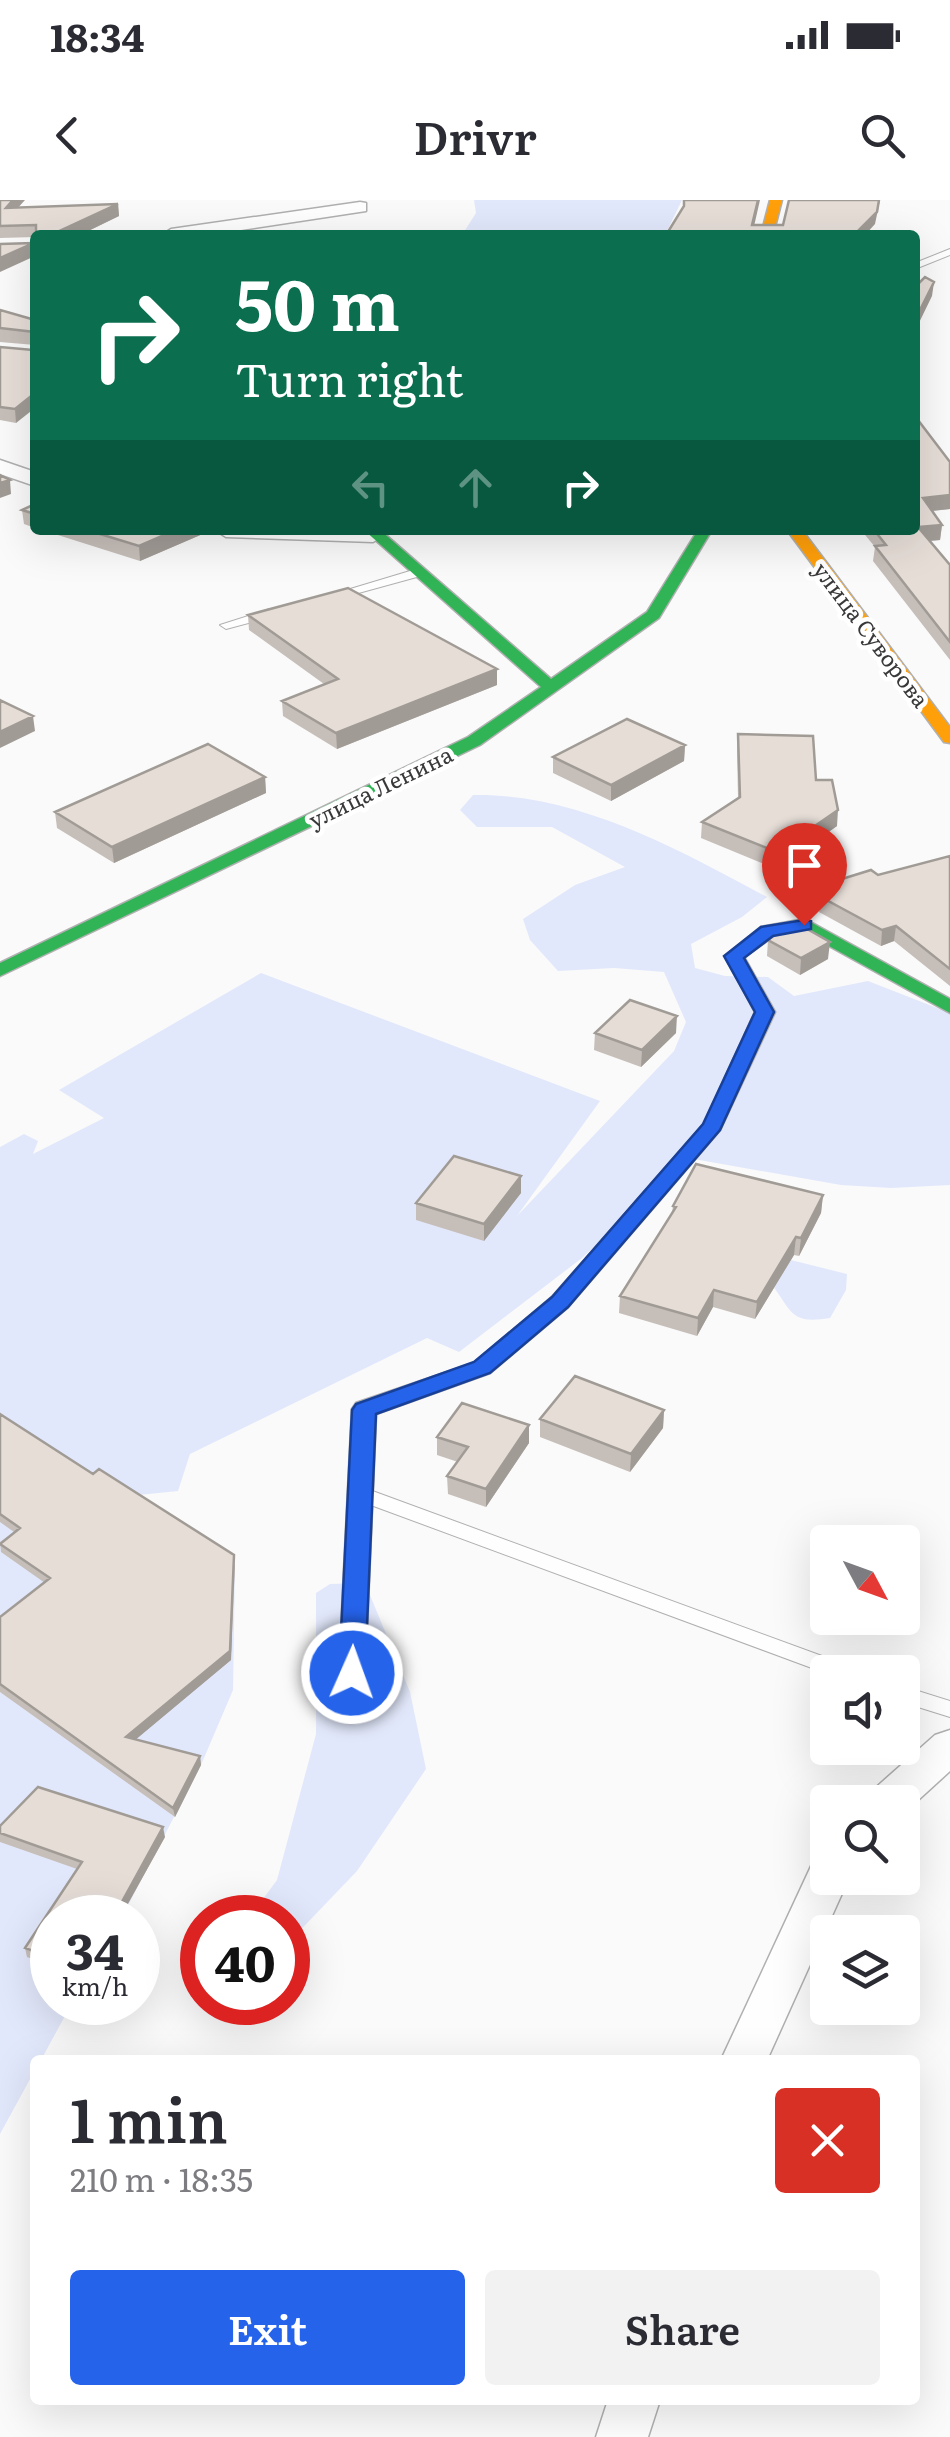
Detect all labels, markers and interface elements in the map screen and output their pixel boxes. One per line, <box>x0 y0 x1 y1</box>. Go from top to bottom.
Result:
text: 18:34 <box>50 7 144 64</box>
text: Drivr <box>413 102 537 169</box>
icon: back <box>40 108 95 163</box>
icon: search <box>855 108 910 163</box>
text: 50 m <box>235 249 400 353</box>
icon: right <box>70 270 200 400</box>
text: Turn right <box>235 344 463 411</box>
icon: left <box>343 460 398 515</box>
icon: ahead <box>448 460 503 515</box>
icon: right <box>553 460 608 515</box>
street label: улица Суворова <box>806 554 938 714</box>
street label: улица Ленина <box>302 737 458 835</box>
pin <box>762 823 847 926</box>
icon: arrive <box>777 838 832 893</box>
north arrow <box>810 1525 920 1635</box>
map controls <box>810 1525 920 2025</box>
position arrow <box>300 1621 404 1725</box>
button: sound <box>810 1655 920 1765</box>
button: search <box>810 1785 920 1895</box>
speed limit sign: 40 <box>180 1895 310 2025</box>
text: 34 <box>66 1911 124 1985</box>
button: layers <box>810 1915 920 2025</box>
text: km/h <box>62 1967 128 2004</box>
text: 1 min <box>70 2072 228 2161</box>
button: close <box>775 2088 880 2193</box>
text: 210 m · 18:35 <box>70 2154 253 2202</box>
button: Exit <box>70 2270 465 2385</box>
button: Share <box>485 2270 880 2385</box>

